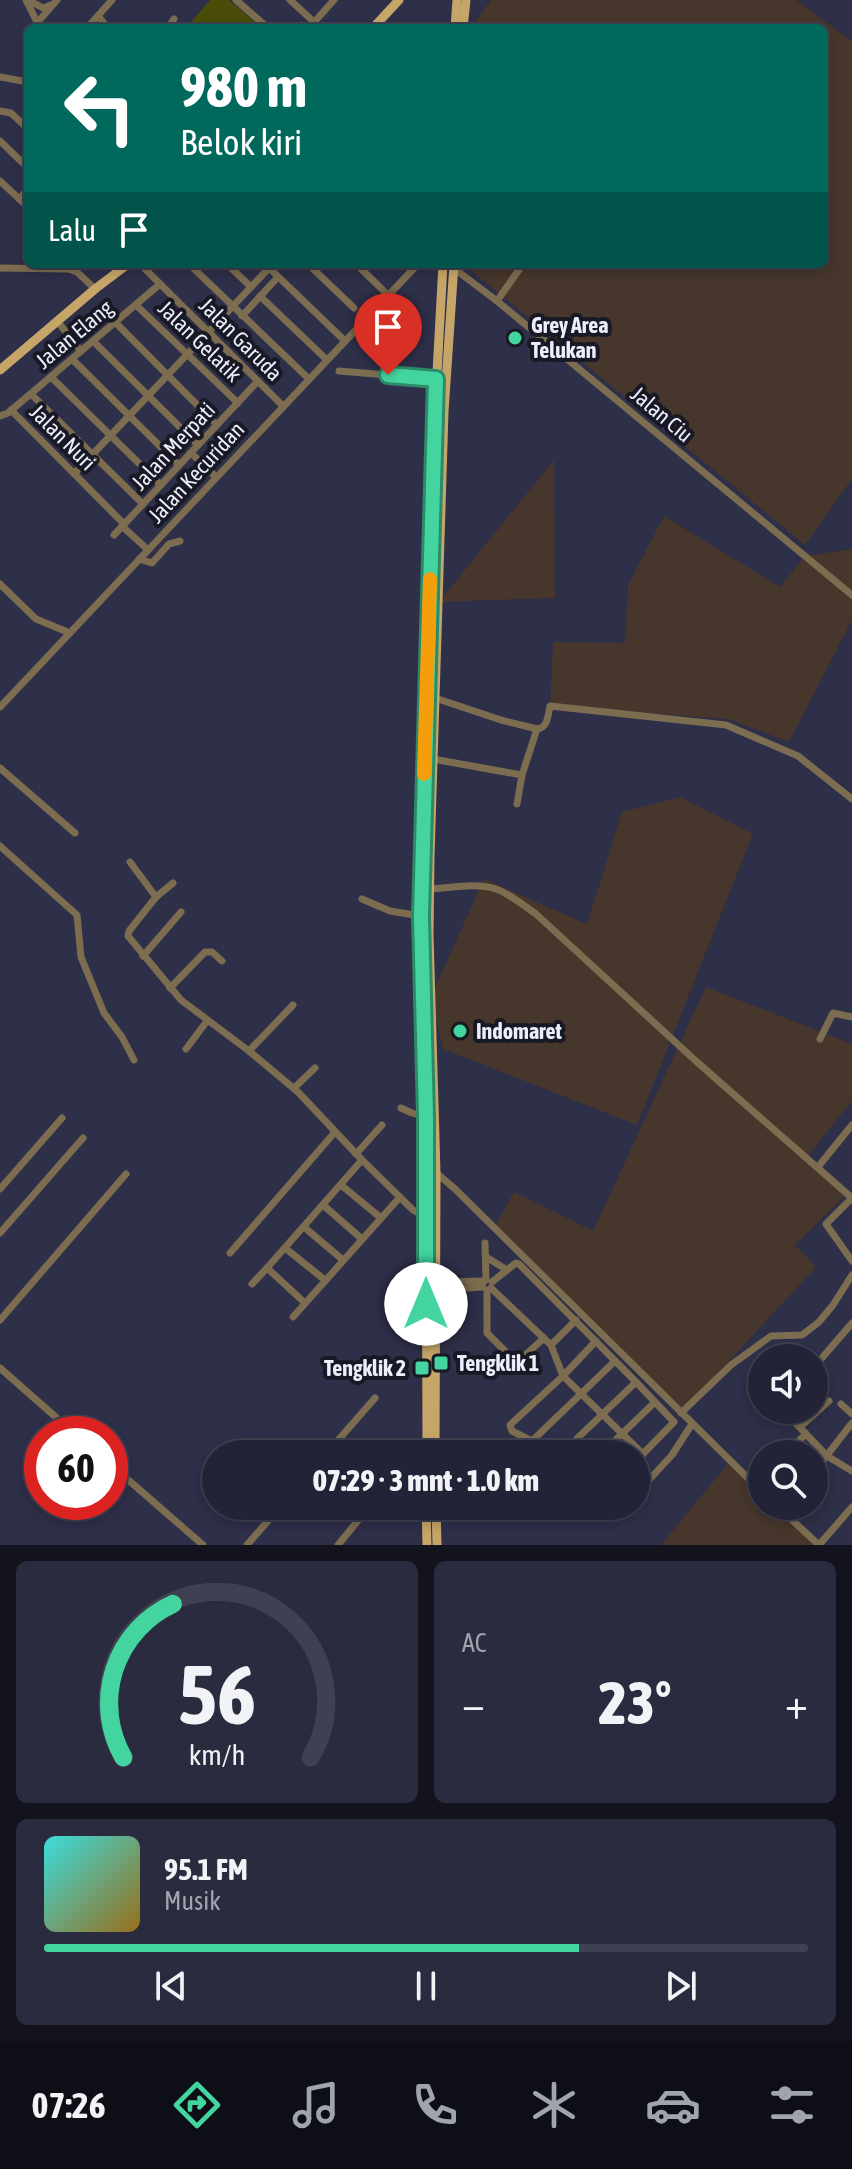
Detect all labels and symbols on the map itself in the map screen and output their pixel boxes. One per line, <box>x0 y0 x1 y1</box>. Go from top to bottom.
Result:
street label: Jalan Garuda <box>194 292 288 386</box>
pin <box>354 293 422 375</box>
street label: Jalan Elang <box>30 294 118 374</box>
street label: Jalan Gelatik <box>153 295 247 387</box>
place label: Grey Area Telukan <box>531 312 608 363</box>
marker: Grey Area Telukan <box>506 329 524 347</box>
street label: Jalan Ciu <box>626 381 698 447</box>
street label: Jalan Merpati <box>126 397 220 495</box>
street label: Jalan Nuri <box>25 399 101 475</box>
street label: Jalan Kecuridan <box>143 416 249 528</box>
place label: Indomaret <box>476 1018 563 1044</box>
marker: Indomaret <box>451 1022 469 1040</box>
position arrow <box>384 1262 468 1346</box>
place label: Tengklik 1 <box>457 1350 539 1376</box>
marker: Tengklik 1 <box>432 1354 450 1372</box>
place label: Tengklik 2 <box>324 1355 406 1381</box>
marker: Tengklik 2 <box>413 1359 431 1377</box>
speed limit sign: 60 <box>24 1416 128 1520</box>

